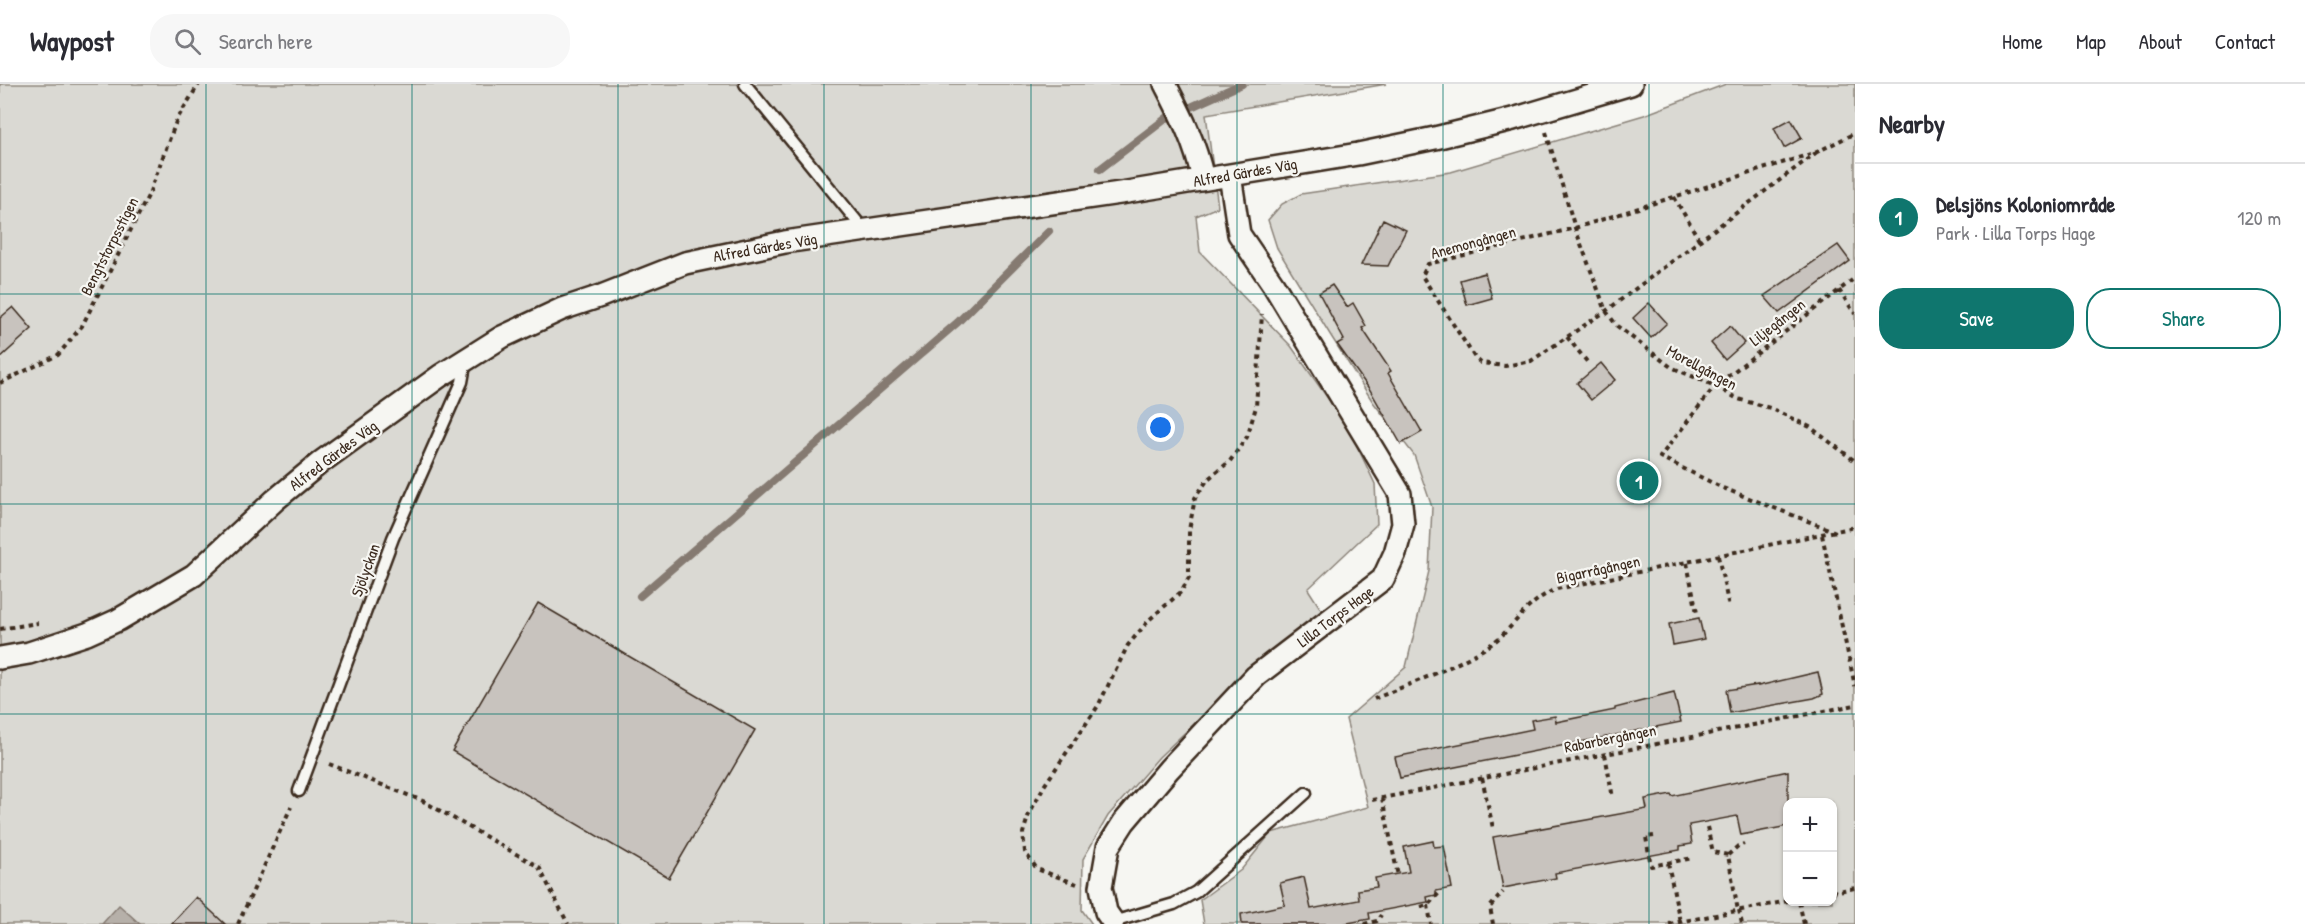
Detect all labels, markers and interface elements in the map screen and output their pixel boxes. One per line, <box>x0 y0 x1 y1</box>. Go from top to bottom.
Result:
search box <box>150 14 570 68</box>
text: Waypost <box>30 22 114 60</box>
icon: search <box>171 25 204 58</box>
text: Search here <box>219 26 313 56</box>
text: Home <box>2002 27 2043 56</box>
text: Map <box>2076 27 2106 56</box>
text: About <box>2139 27 2182 56</box>
text: Contact <box>2215 27 2275 56</box>
text: Nearby <box>1879 106 1945 141</box>
street label: Alfred Gärdes Väg <box>1191 152 1299 192</box>
text: Delsjöns Koloniområde <box>1936 189 2115 219</box>
street label: Bengtstorpsstigen <box>75 193 143 299</box>
text: 1 <box>1895 204 1902 231</box>
text: 120 m <box>2237 204 2281 231</box>
text: Park · Lilla Torps Hage <box>1936 219 2096 246</box>
street label: Anemongången <box>1428 220 1518 264</box>
street label: Alfred Gärdes Väg <box>711 227 819 267</box>
button: Save <box>1879 288 2074 349</box>
button: Share <box>2086 288 2281 349</box>
street label: Liljegången <box>1745 293 1809 351</box>
street label: Morellgången <box>1663 339 1741 395</box>
your location <box>1146 413 1175 442</box>
street label: Alfred Gärdes Väg <box>284 415 382 495</box>
pin: 1 <box>1620 458 1658 504</box>
street label: Sjölyckan <box>345 540 385 600</box>
street label: Bigarrågången <box>1554 549 1642 589</box>
street label: Lilla Torps Hage <box>1292 580 1378 652</box>
street label: Rabarbergången <box>1562 718 1658 758</box>
map controls <box>1783 798 1837 906</box>
button: + <box>1783 798 1837 852</box>
button: − <box>1783 852 1837 906</box>

